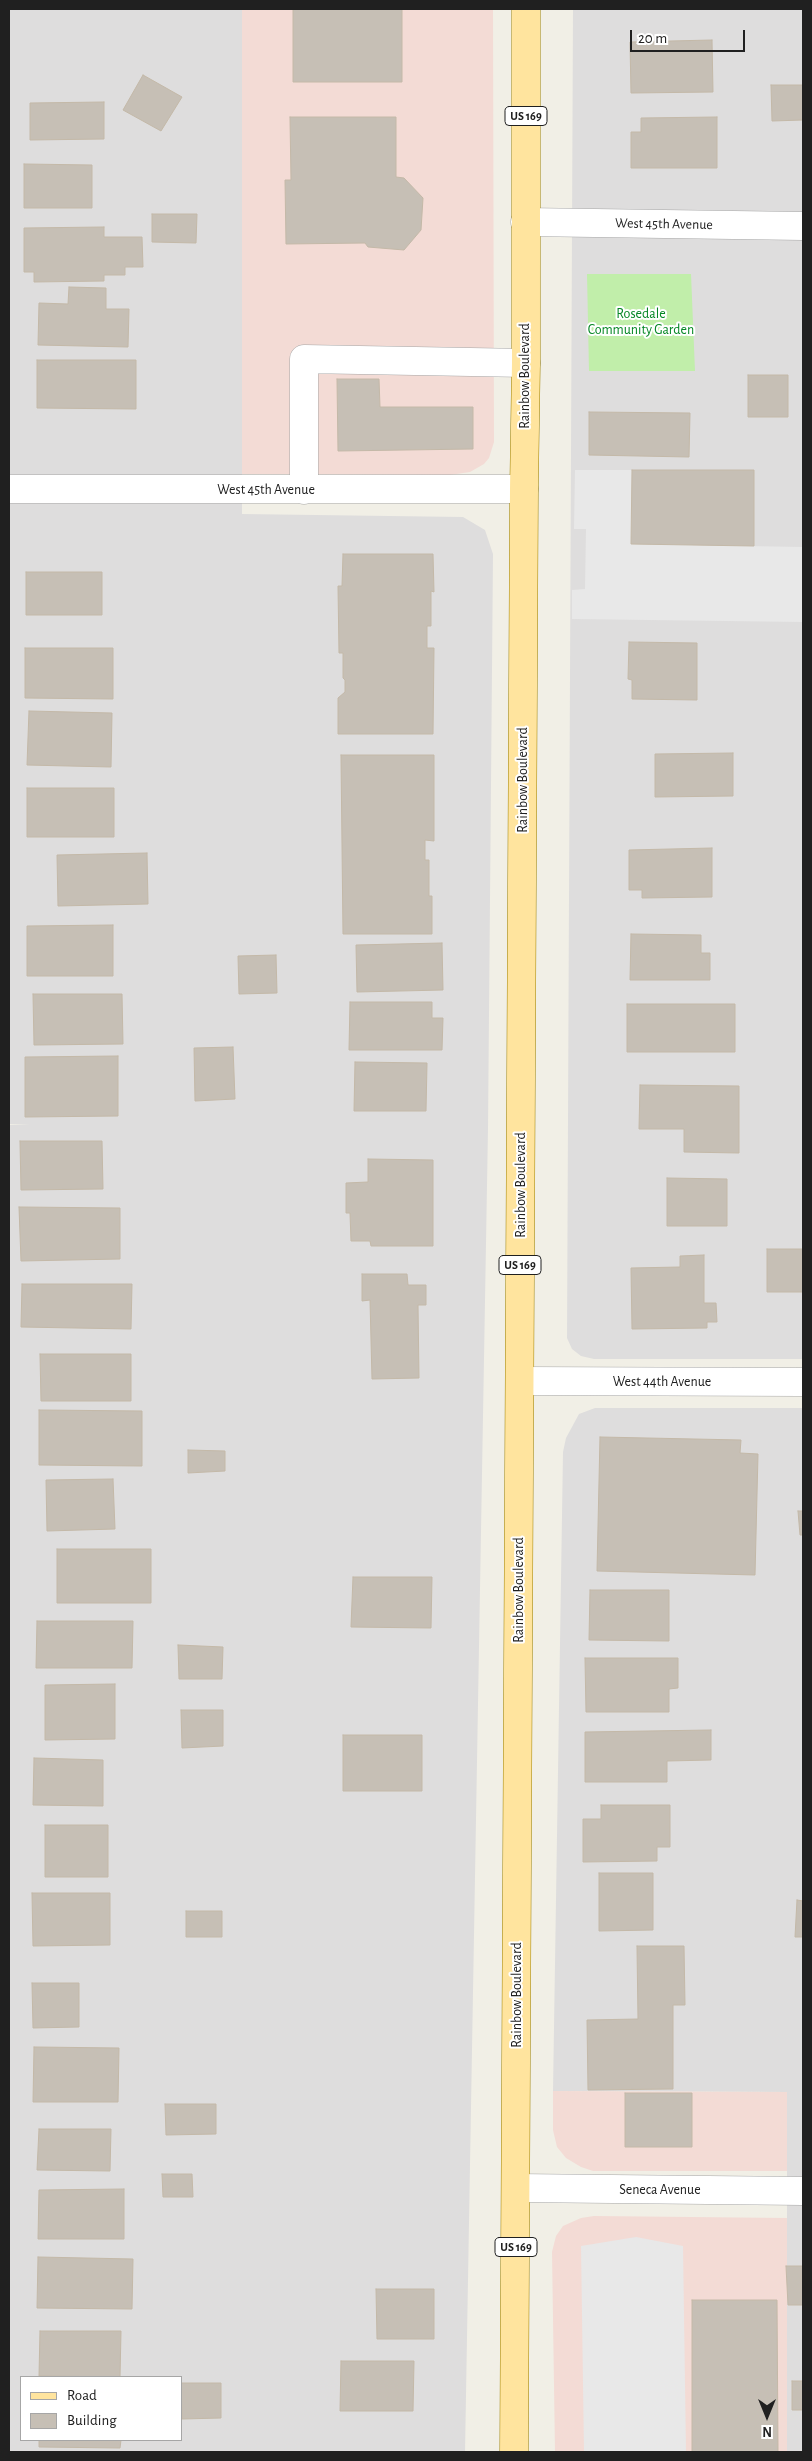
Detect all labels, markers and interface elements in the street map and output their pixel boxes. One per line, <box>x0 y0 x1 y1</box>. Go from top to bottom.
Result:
scale bar <box>632 20 747 52</box>
text: 20 m <box>638 31 667 46</box>
road number: US 169 <box>505 106 547 125</box>
street label: West 45th Avenue <box>615 215 713 233</box>
park label: Rosedale Community Garden <box>588 306 694 338</box>
street label: Rainbow Boulevard <box>517 323 533 429</box>
street label: West 45th Avenue <box>217 482 315 498</box>
street label: Rainbow Boulevard <box>515 727 531 833</box>
street label: Rainbow Boulevard <box>513 1132 529 1238</box>
road number: US 169 <box>499 1256 541 1274</box>
street label: West 44th Avenue <box>613 1374 711 1390</box>
street label: Rainbow Boulevard <box>511 1537 527 1643</box>
street label: Rainbow Boulevard <box>509 1942 525 2048</box>
street label: Seneca Avenue <box>619 2182 701 2198</box>
road number: US 169 <box>495 2238 537 2256</box>
legend <box>20 2376 182 2441</box>
text: Road <box>67 2388 97 2403</box>
north arrow <box>742 2391 792 2441</box>
text: Building <box>67 2413 117 2428</box>
text: N <box>762 2424 772 2438</box>

